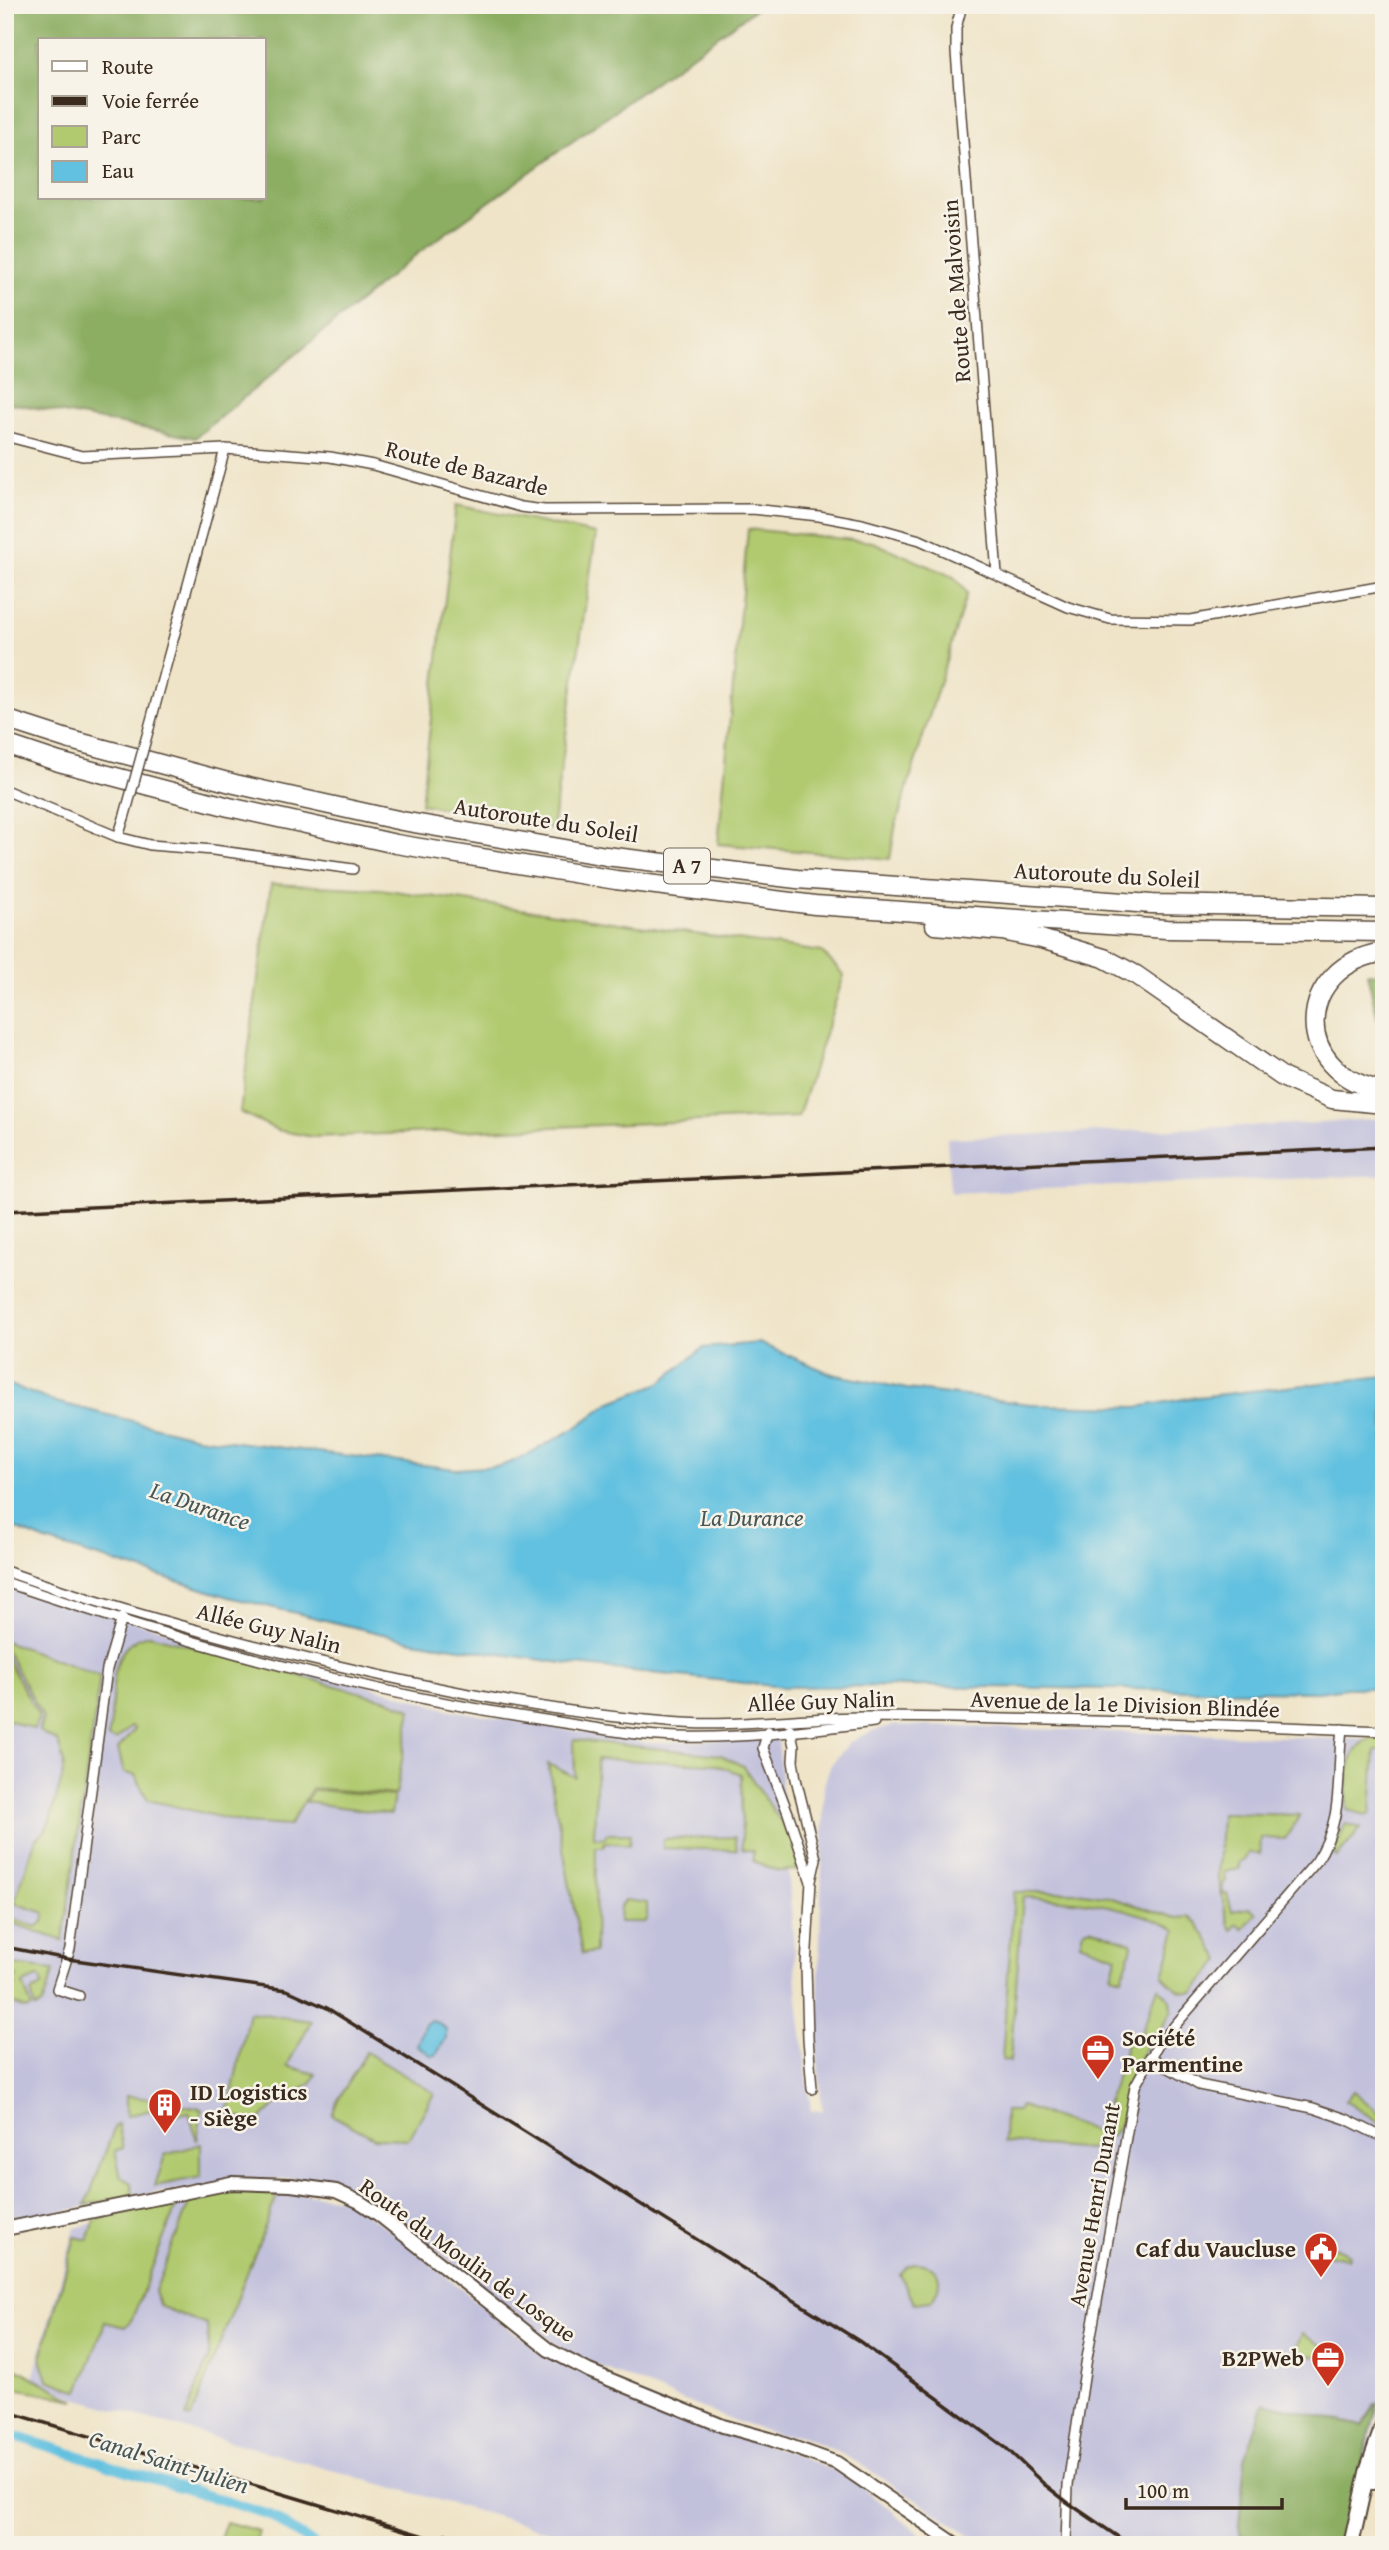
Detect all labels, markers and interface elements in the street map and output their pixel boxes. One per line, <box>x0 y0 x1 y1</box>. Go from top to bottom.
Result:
legend <box>38 38 266 200</box>
text: Route <box>102 51 154 82</box>
text: Voie ferrée <box>102 85 199 116</box>
text: Parc <box>102 121 141 152</box>
text: Eau <box>102 155 135 186</box>
street label: Route de Malvoisin <box>933 198 978 384</box>
street label: Route de Bazarde <box>382 431 552 504</box>
street label: Autoroute du Soleil <box>451 789 641 850</box>
road number: A 7 <box>664 848 710 884</box>
street label: Autoroute du Soleil <box>1013 853 1201 896</box>
water label: La Durance <box>145 1472 255 1539</box>
water label: La Durance <box>699 1500 804 1535</box>
street label: Allée Guy Nalin <box>193 1594 345 1661</box>
street label: Allée Guy Nalin <box>747 1681 895 1720</box>
street label: Avenue de la 1e Division Blindée <box>970 1682 1280 1725</box>
place label: Société Parmentine <box>1122 2021 1243 2080</box>
office icon: Société Parmentine <box>1079 2032 1117 2081</box>
place label: ID Logistics - Siège <box>190 2075 308 2134</box>
building icon: ID Logistics - Siège <box>146 2086 184 2135</box>
street label: Avenue Henri Dunant <box>1059 2100 1128 2310</box>
street label: Route du Moulin de Losque <box>353 2170 583 2350</box>
public building icon: Caf du Vaucluse <box>1302 2230 1340 2279</box>
place label: Caf du Vaucluse <box>1136 2232 1296 2265</box>
office icon: B2PWeb <box>1309 2339 1347 2388</box>
place label: B2PWeb <box>1222 2341 1304 2374</box>
water label: Canal Saint-Julien <box>85 2421 253 2502</box>
scale bar <box>1126 2466 1282 2510</box>
text: 100 m <box>1137 2475 1189 2506</box>

